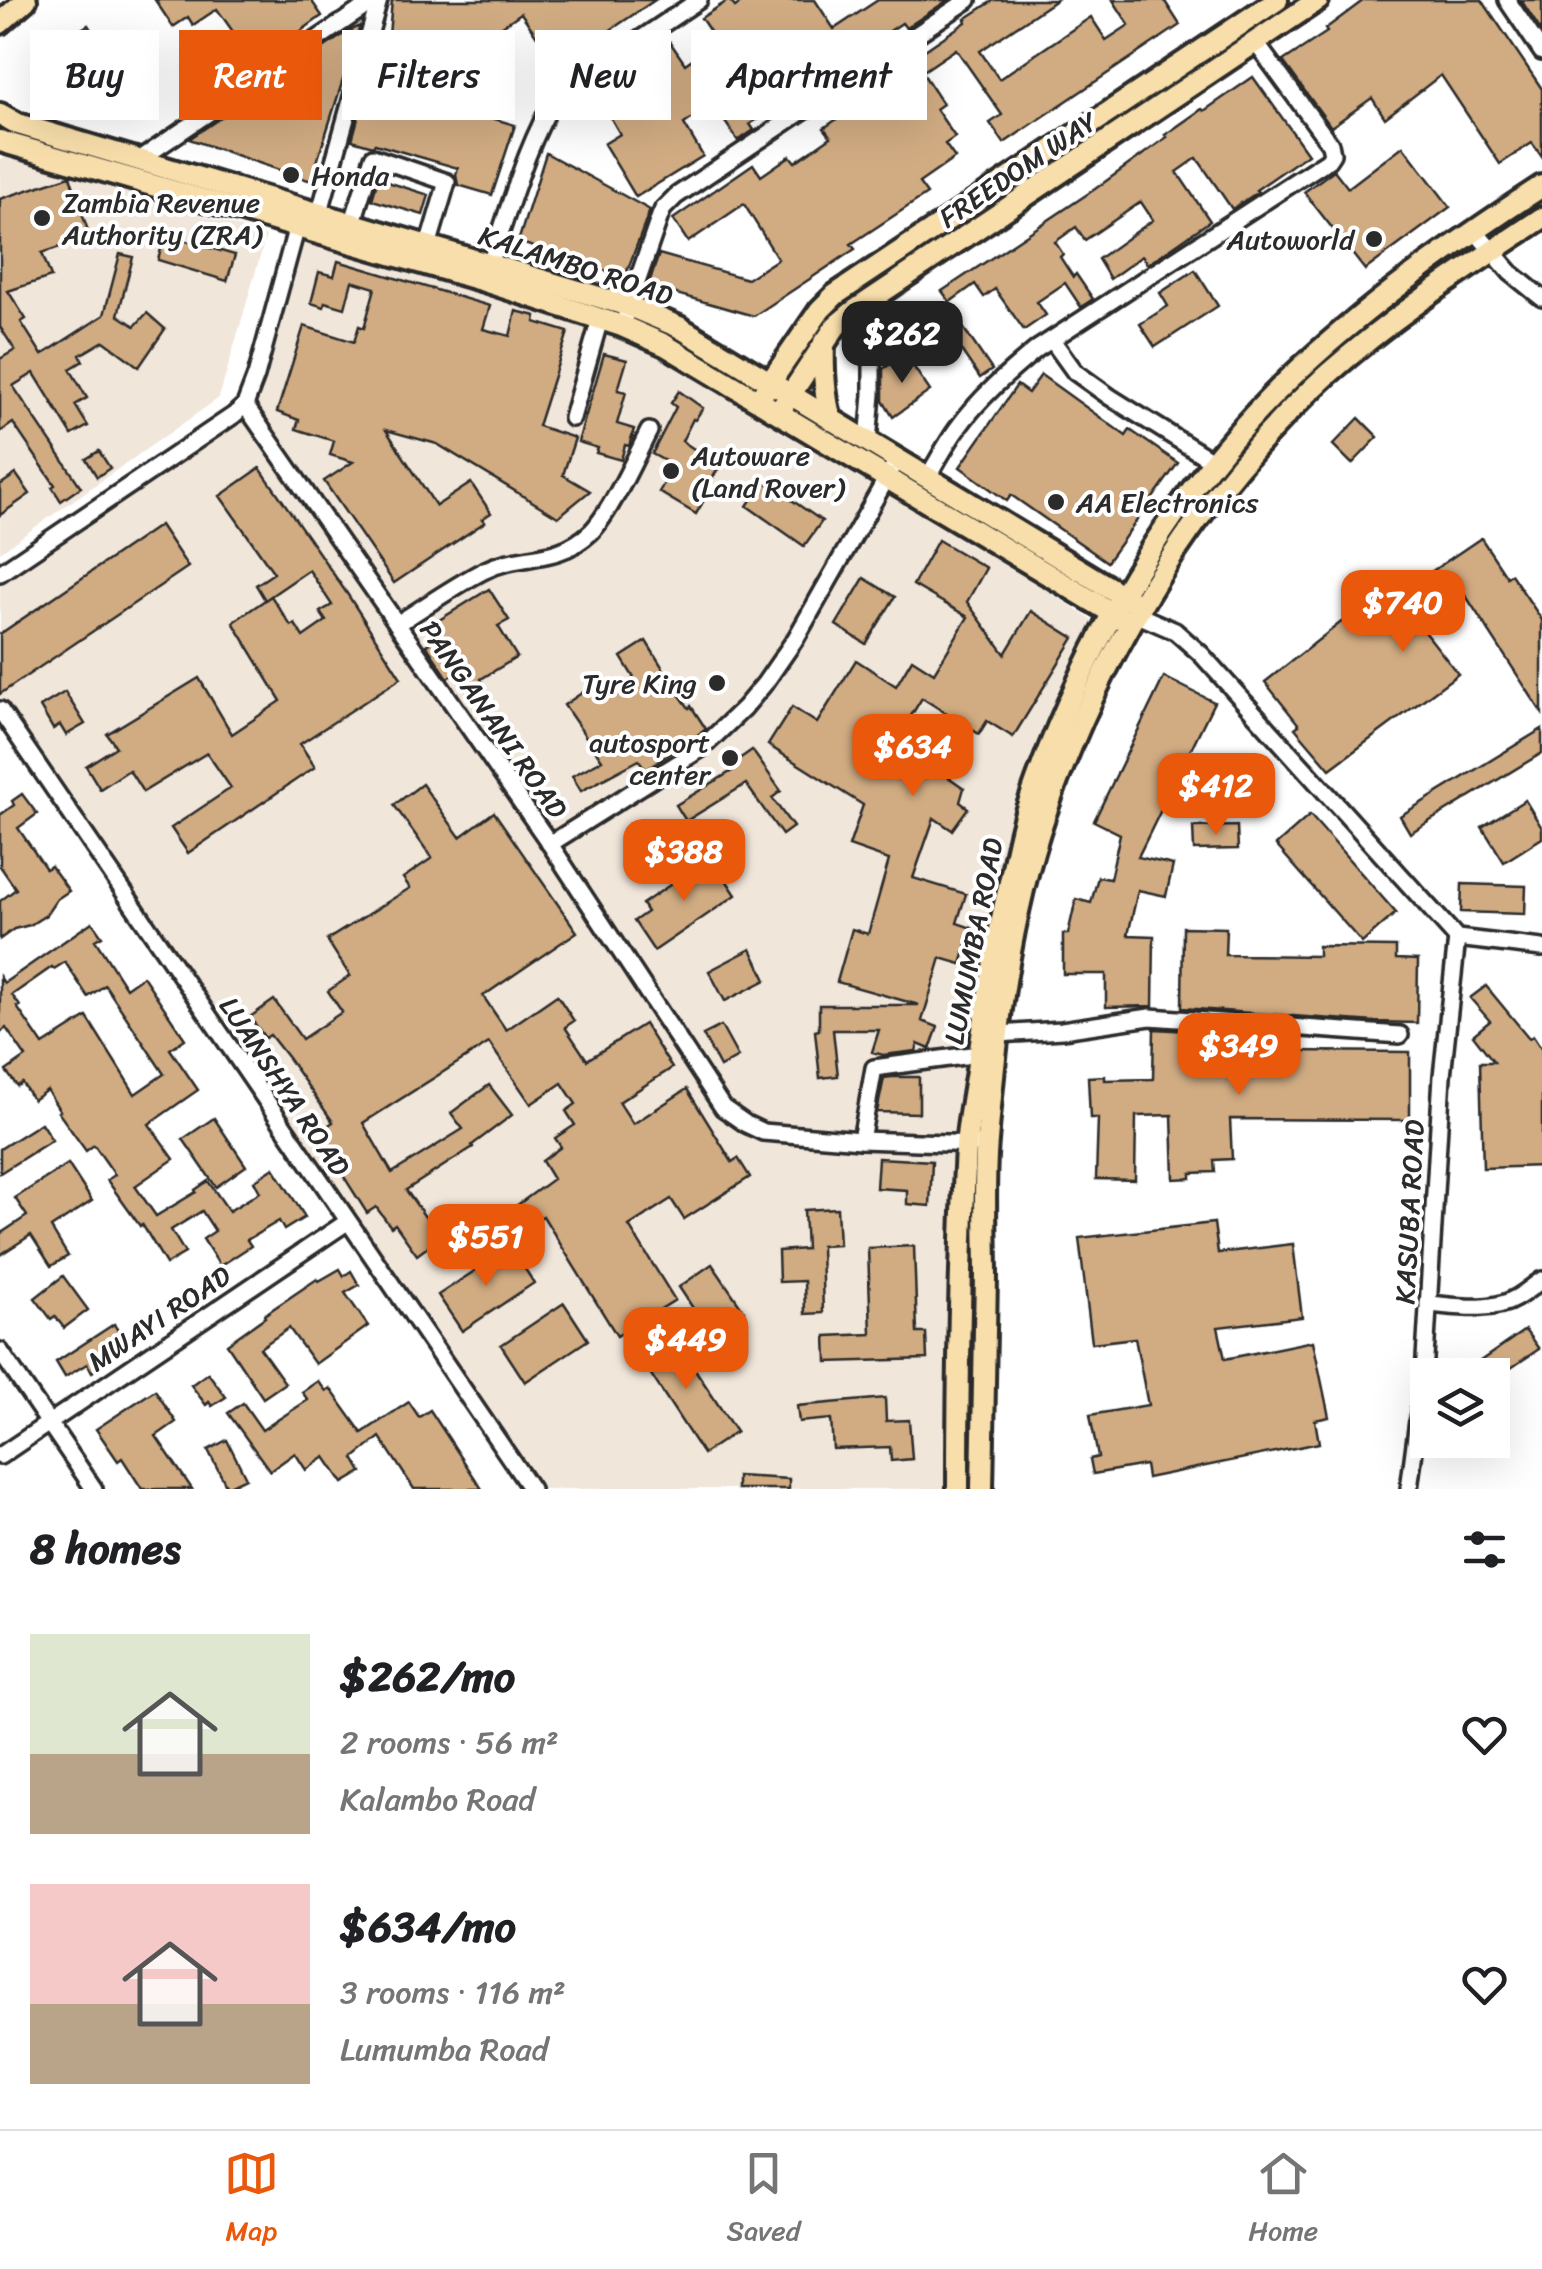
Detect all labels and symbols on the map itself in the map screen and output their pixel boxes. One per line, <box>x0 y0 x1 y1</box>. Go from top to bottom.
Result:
street label: FREEDOM WAY <box>928 97 1109 241</box>
place label: Honda <box>311 151 390 200</box>
marker: Honda <box>280 164 302 186</box>
place label: Zambia Revenue Authority (ZRA) <box>61 178 263 259</box>
marker: Zambia Revenue Authority (ZRA) <box>31 207 53 229</box>
street label: KALAMBO ROAD <box>472 211 680 320</box>
place label: Autoworld <box>1226 215 1356 264</box>
marker: Autoworld <box>1363 228 1385 250</box>
pin: $262 <box>843 301 961 386</box>
place label: Autoware (Land Rover) <box>690 431 845 512</box>
marker: Autoware (Land Rover) <box>660 460 682 482</box>
place label: AA Electronics <box>1075 478 1259 527</box>
marker: AA Electronics <box>1045 491 1067 513</box>
pin: $740 <box>1344 570 1462 655</box>
street label: PANGANANI ROAD <box>407 610 581 829</box>
place label: Tyre King <box>582 659 697 708</box>
marker: Tyre King <box>706 672 728 694</box>
pin: $634 <box>854 714 972 799</box>
place label: autosport center <box>589 718 712 799</box>
marker: autosport center <box>719 747 741 769</box>
pin: $412 <box>1157 753 1275 838</box>
pin: $388 <box>625 819 743 904</box>
street label: LUMUMBA ROAD <box>929 833 1018 1049</box>
street label: LUANSHYA ROAD <box>206 986 363 1187</box>
pin: $349 <box>1180 1013 1298 1098</box>
street label: KASUBA ROAD <box>1380 1118 1439 1306</box>
pin: $551 <box>427 1204 545 1289</box>
street label: MWAYI ROAD <box>77 1252 242 1385</box>
pin: $449 <box>627 1307 745 1392</box>

